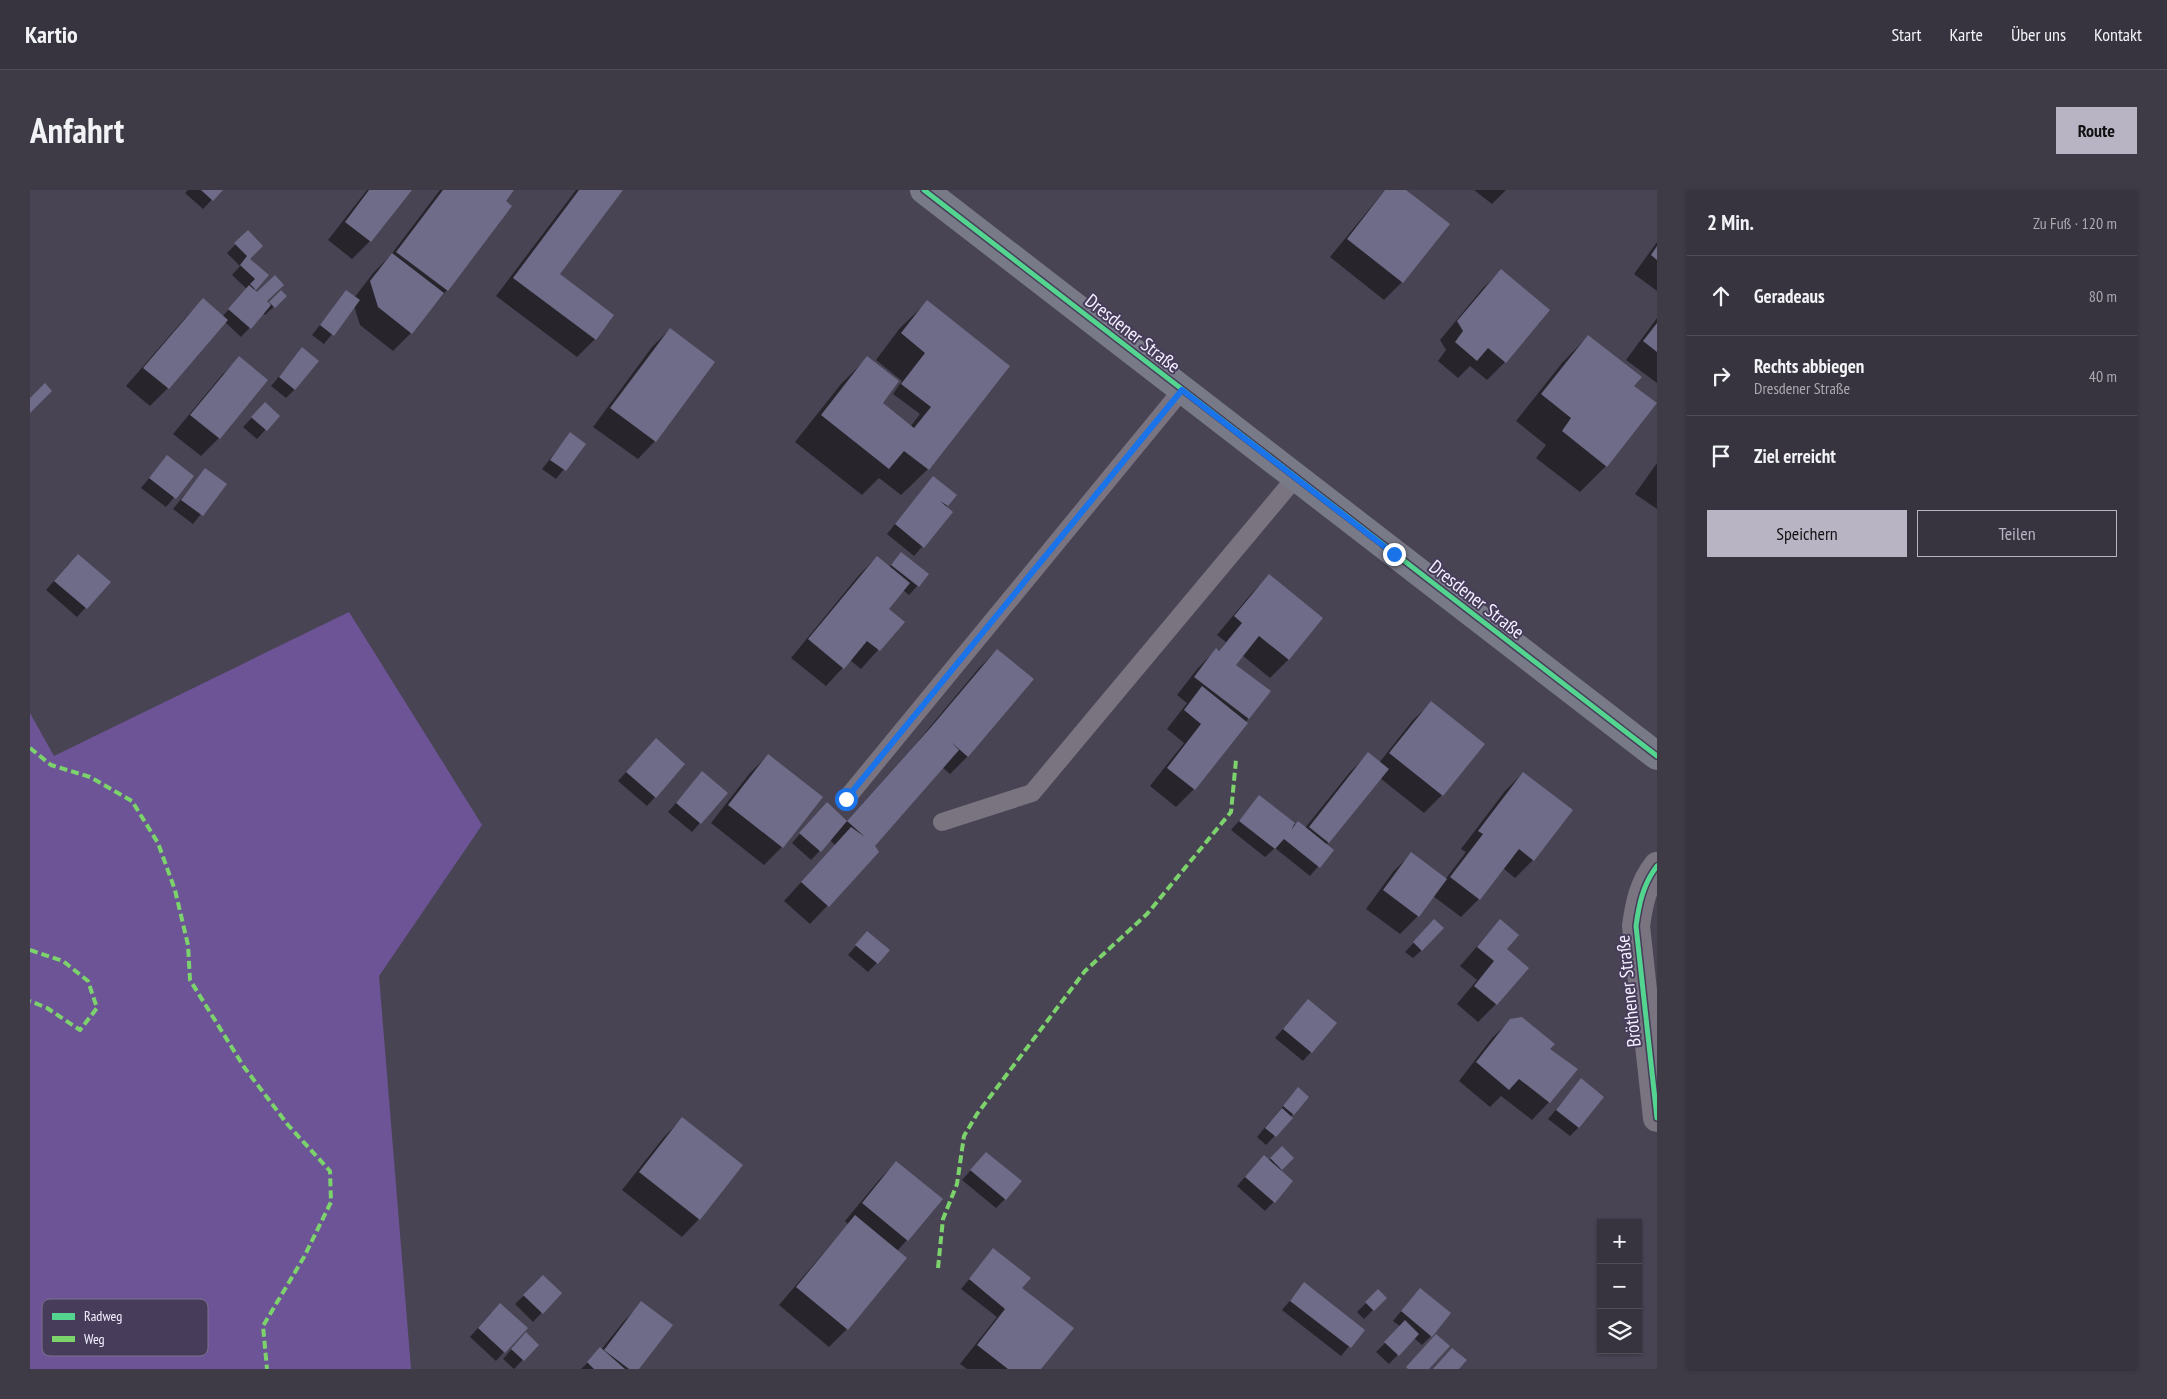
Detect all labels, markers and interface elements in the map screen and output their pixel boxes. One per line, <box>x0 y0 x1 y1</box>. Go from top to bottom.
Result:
text: Kartio <box>25 19 78 50</box>
text: Start <box>1891 23 1922 46</box>
text: Karte <box>1950 23 1983 46</box>
text: Über uns <box>2011 23 2066 46</box>
text: Kontakt <box>2094 23 2142 46</box>
text: Anfahrt <box>30 107 124 153</box>
button: Route <box>2056 107 2137 154</box>
text: 2 Min. <box>1707 209 1754 236</box>
text: Zu Fuß · 120 m <box>2033 213 2117 233</box>
icon: ahead <box>1707 282 1735 310</box>
text: Geradeaus <box>1754 284 1825 308</box>
text: 80 m <box>2089 286 2117 306</box>
street label: Dresdener Straße <box>1081 288 1186 378</box>
text: Rechts abbiegen <box>1754 354 1864 378</box>
icon: right <box>1707 362 1735 390</box>
text: 40 m <box>2089 366 2117 386</box>
text: Dresdener Straße <box>1754 378 1850 398</box>
icon: arrive <box>1707 442 1735 470</box>
text: Ziel erreicht <box>1754 444 1836 468</box>
button: Speichern <box>1707 510 1907 557</box>
button: Teilen <box>1917 510 2117 557</box>
route end <box>1383 543 1406 566</box>
street label: Dresdener Straße <box>1425 554 1530 644</box>
route start <box>835 788 858 811</box>
street label: Bröthener Straße <box>1610 934 1646 1048</box>
map controls <box>1597 1219 1642 1354</box>
button: + <box>1597 1219 1642 1264</box>
button: − <box>1597 1264 1642 1309</box>
legend <box>42 1299 208 1356</box>
text: Radweg <box>84 1307 122 1325</box>
button: layers <box>1597 1309 1642 1354</box>
text: Weg <box>84 1330 105 1348</box>

